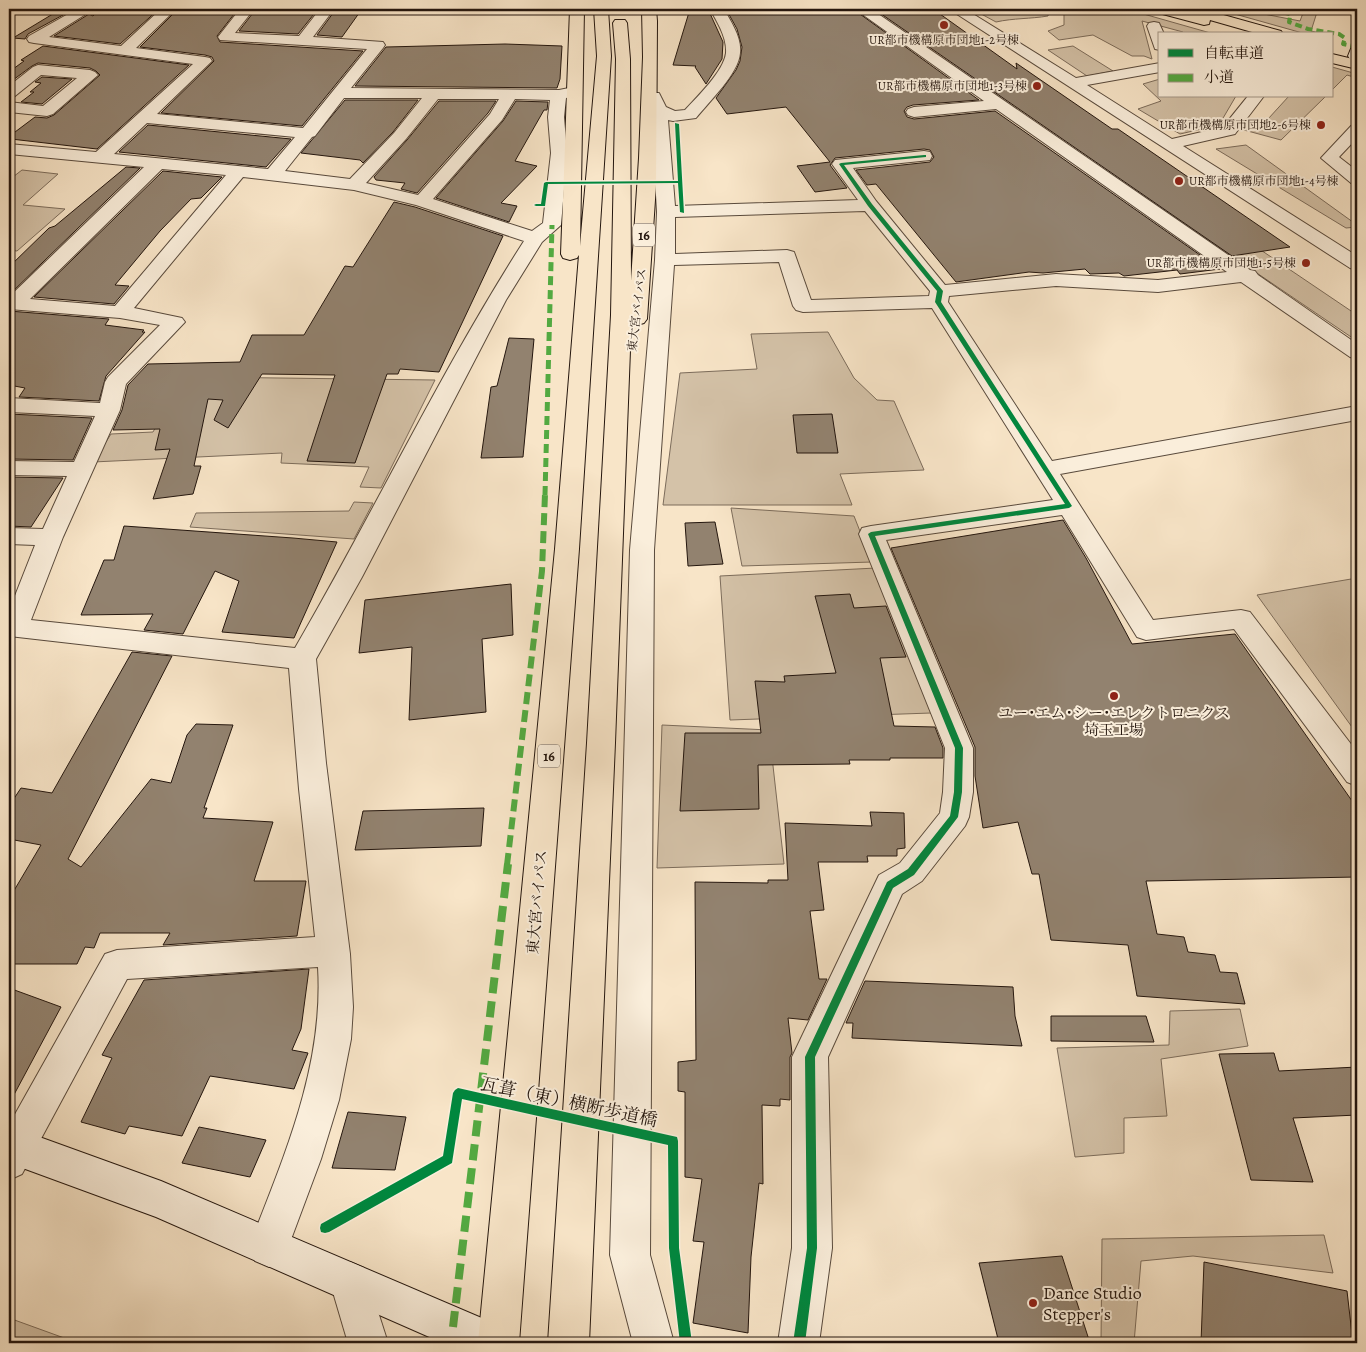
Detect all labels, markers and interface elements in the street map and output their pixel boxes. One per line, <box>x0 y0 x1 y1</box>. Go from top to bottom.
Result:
marker: UR都市機構原市団地1-2号棟 <box>938 19 950 31</box>
place label: UR都市機構原市団地1-2号棟 <box>869 32 1019 48</box>
legend <box>1158 32 1334 98</box>
text: 自転車道 <box>1204 43 1264 63</box>
text: 小道 <box>1204 67 1234 87</box>
place label: UR都市機構原市団地1-3号棟 <box>878 78 1027 94</box>
marker: UR都市機構原市団地1-3号棟 <box>1031 80 1043 92</box>
place label: UR都市機構原市団地2-6号棟 <box>1160 117 1311 133</box>
marker: UR都市機構原市団地2-6号棟 <box>1315 119 1327 131</box>
place label: UR都市機構原市団地1-4号棟 <box>1189 173 1339 189</box>
marker: UR都市機構原市団地1-4号棟 <box>1173 175 1185 187</box>
road number: 16 <box>633 224 655 246</box>
place label: UR都市機構原市団地1-5号棟 <box>1147 255 1296 271</box>
marker: UR都市機構原市団地1-5号棟 <box>1300 257 1312 269</box>
street label: 東大宮バイパス <box>624 267 650 353</box>
marker: ユー･エム･シー･エレクトロニクス 埼玉工場 <box>1108 690 1120 702</box>
place label: ユー･エム･シー･エレクトロニクス 埼玉工場 <box>998 703 1230 740</box>
road number: 16 <box>538 744 560 768</box>
street label: 東大宮バイパス <box>522 849 552 955</box>
street label: 瓦葺（東）横断歩道橋 <box>478 1072 660 1132</box>
place label: Dance Studio Stepper's <box>1043 1281 1142 1326</box>
marker: Dance Studio Stepper's <box>1027 1297 1039 1309</box>

